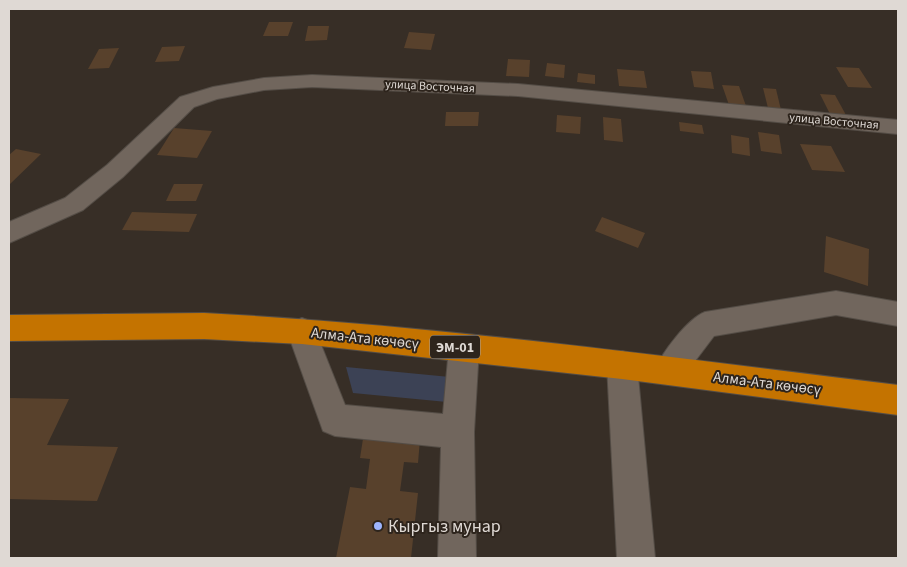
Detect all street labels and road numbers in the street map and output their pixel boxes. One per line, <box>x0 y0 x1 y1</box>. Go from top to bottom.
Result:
street label: улица Восточная <box>385 76 475 97</box>
street label: улица Восточная <box>789 109 879 134</box>
street label: Алма-Ата көчөсү <box>310 322 420 355</box>
road number: ЭМ-01 <box>430 336 480 358</box>
street label: Алма-Ата көчөсү <box>712 366 822 401</box>

